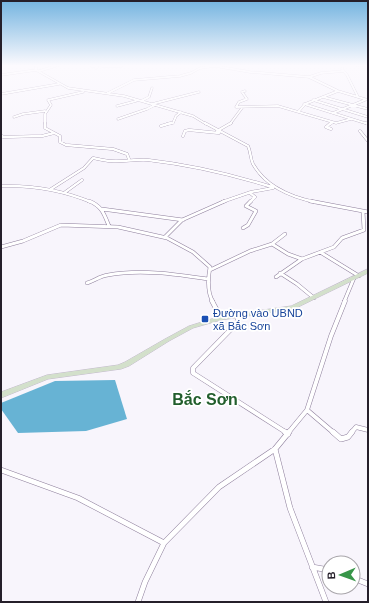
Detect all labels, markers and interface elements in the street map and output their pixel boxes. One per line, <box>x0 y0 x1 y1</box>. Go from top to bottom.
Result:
place label: Đường vào UBND xã Bắc Sơn <box>213 307 303 332</box>
marker: Đường vào UBND xã Bắc Sơn <box>200 314 210 324</box>
district label: Bắc Sơn <box>172 390 238 408</box>
north arrow <box>321 555 361 595</box>
text: B <box>325 571 337 580</box>

